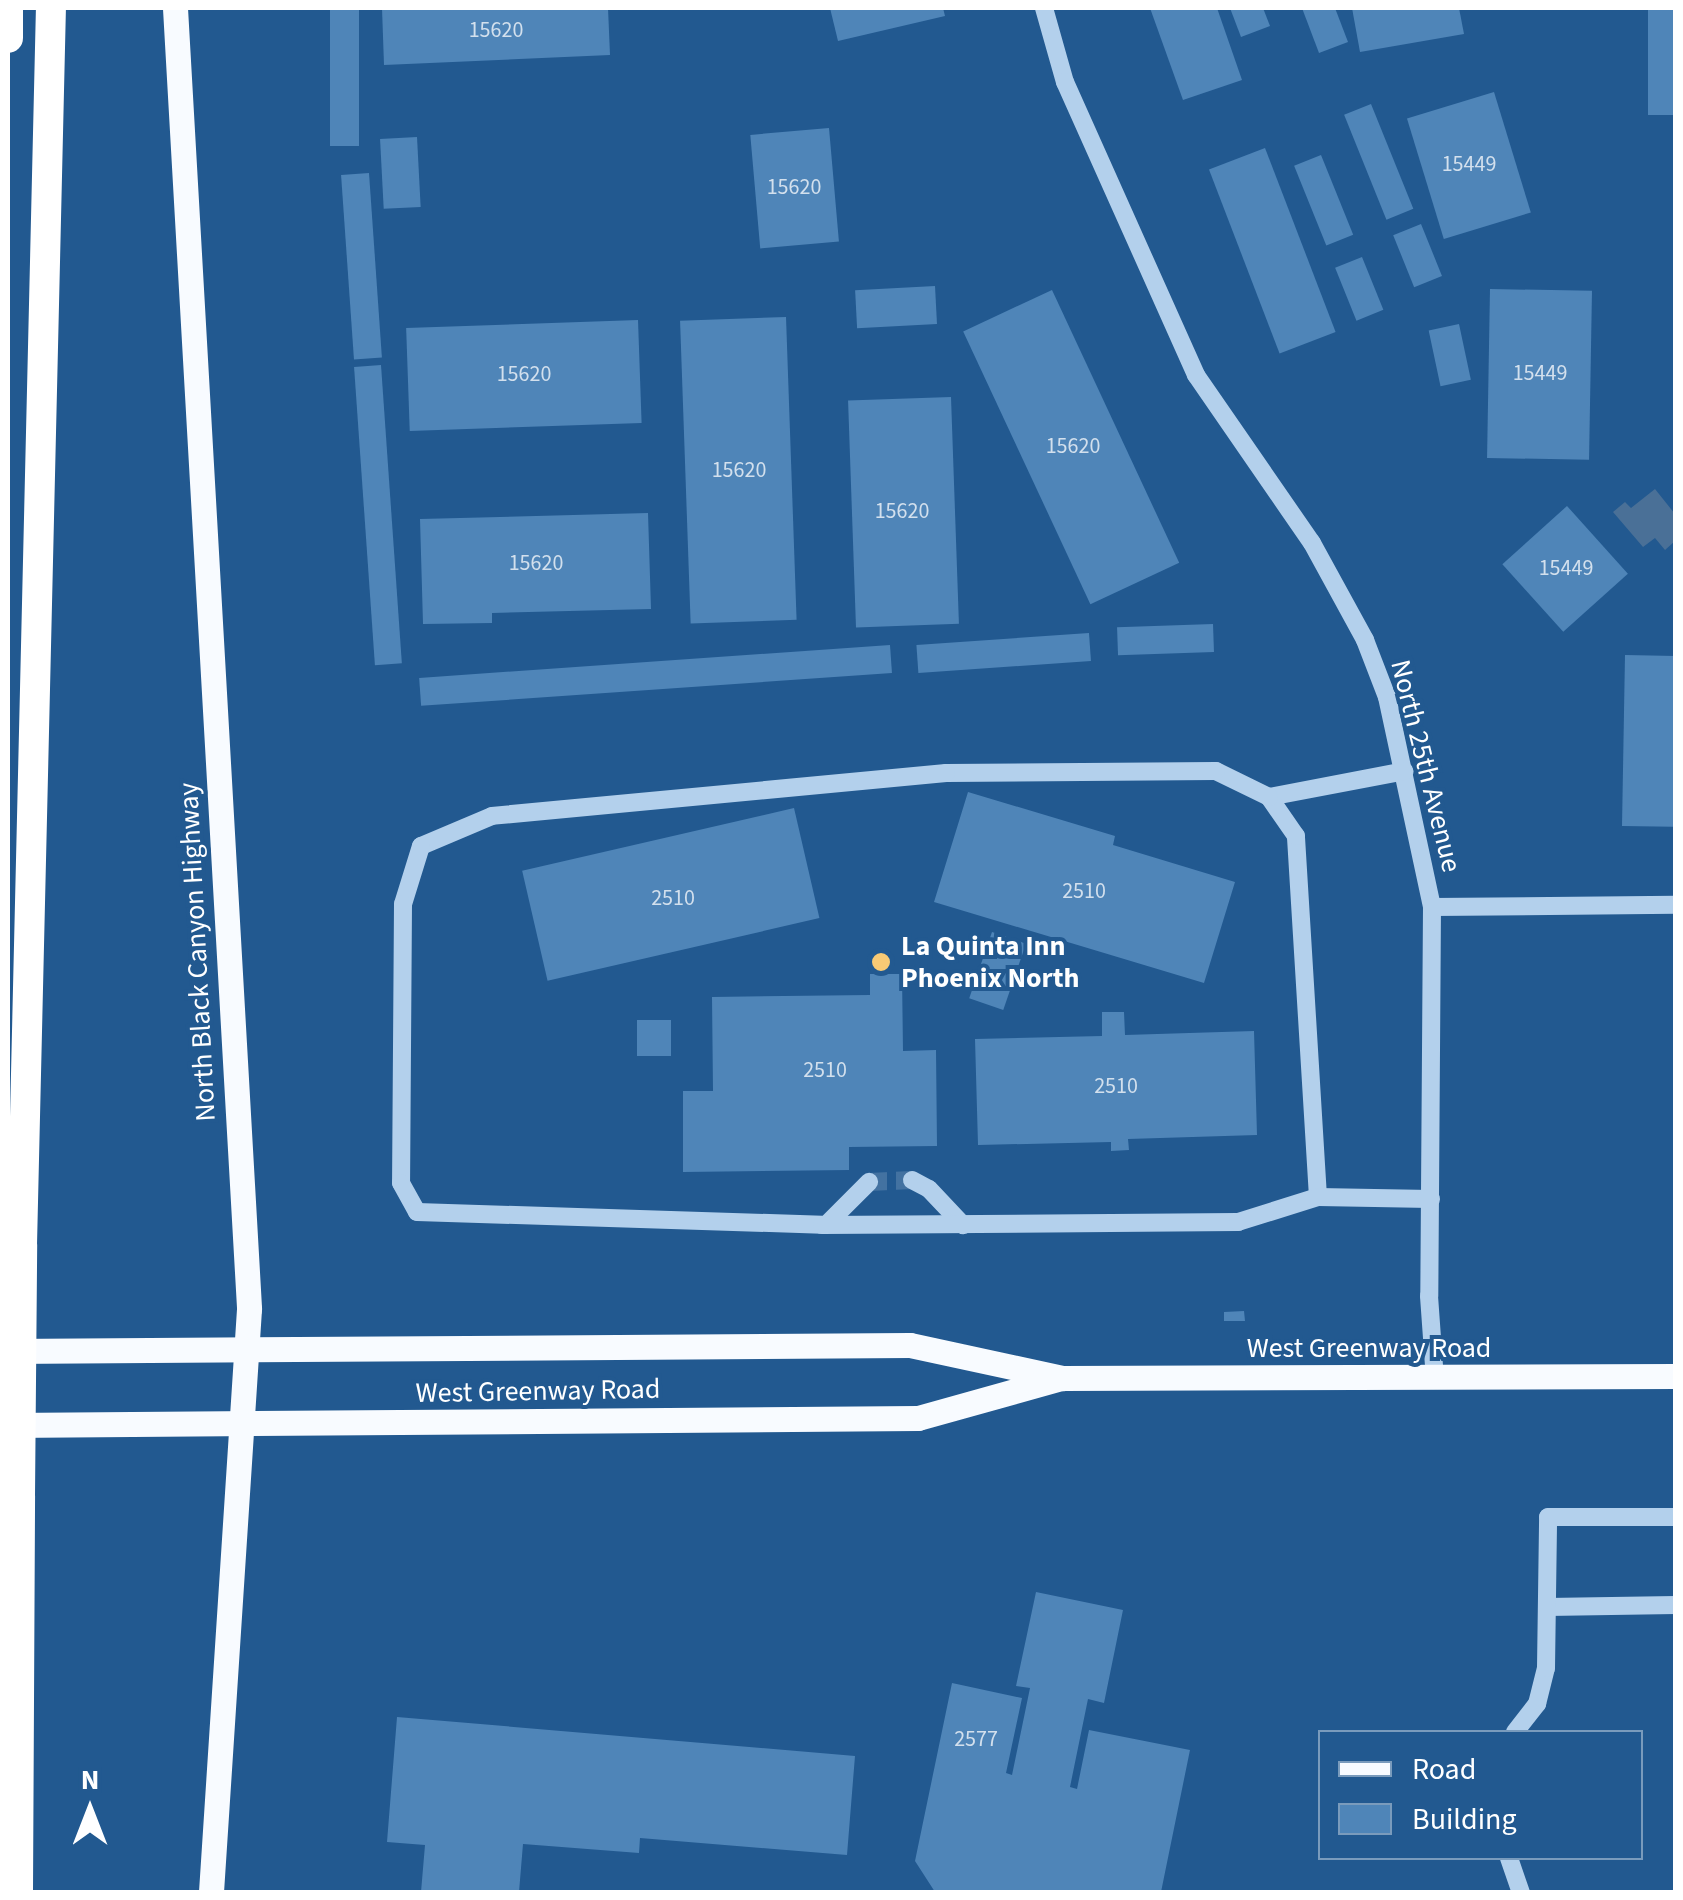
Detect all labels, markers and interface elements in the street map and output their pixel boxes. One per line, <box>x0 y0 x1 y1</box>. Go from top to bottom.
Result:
house number: 15620 <box>469 18 523 44</box>
house number: 15449 <box>1442 152 1496 178</box>
house number: 15620 <box>767 175 821 201</box>
house number: 15449 <box>1513 361 1567 387</box>
house number: 15620 <box>497 362 551 388</box>
house number: 15620 <box>1046 434 1100 460</box>
house number: 15620 <box>712 458 766 484</box>
house number: 15620 <box>875 499 929 525</box>
house number: 15620 <box>509 551 563 577</box>
house number: 15449 <box>1539 556 1593 582</box>
street label: North 25th Avenue <box>1383 656 1469 876</box>
street label: North Black Canyon Highway <box>171 782 223 1122</box>
house number: 2510 <box>1062 879 1106 905</box>
house number: 2510 <box>651 886 695 912</box>
place label: La Quinta Inn Phoenix North <box>901 929 1079 995</box>
marker: La Quinta Inn Phoenix North <box>870 951 892 973</box>
house number: 2510 <box>803 1058 847 1084</box>
house number: 2510 <box>1094 1074 1138 1100</box>
street label: West Greenway Road <box>1247 1331 1491 1365</box>
street label: West Greenway Road <box>415 1372 661 1410</box>
house number: 2577 <box>954 1727 998 1753</box>
legend <box>1318 1730 1643 1860</box>
text: Road <box>1412 1748 1476 1791</box>
north arrow <box>40 1760 140 1860</box>
text: N <box>81 1760 99 1800</box>
text: Building <box>1412 1798 1517 1841</box>

